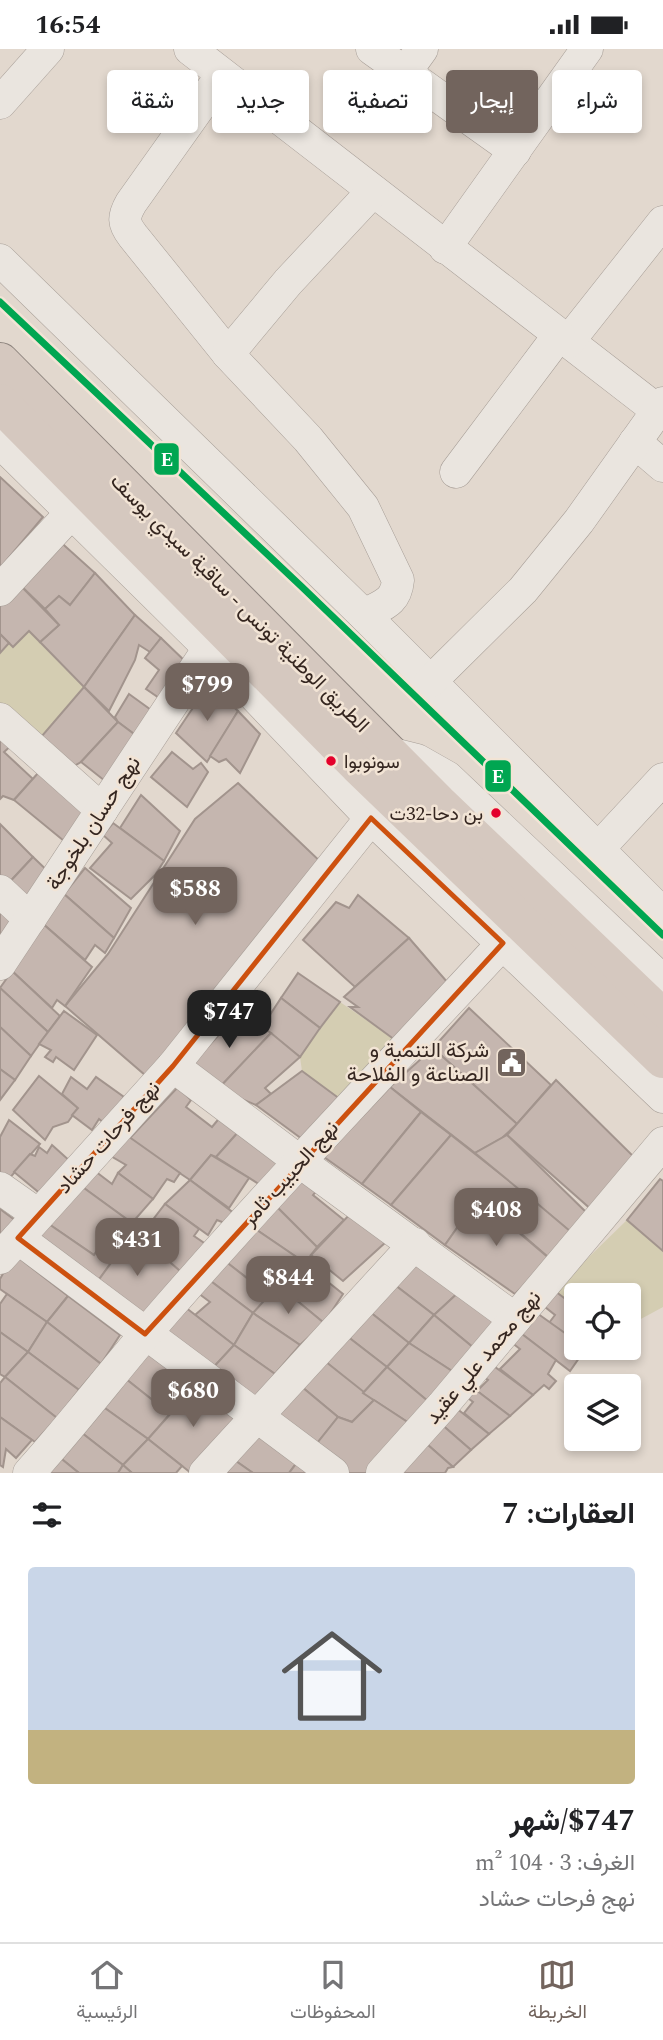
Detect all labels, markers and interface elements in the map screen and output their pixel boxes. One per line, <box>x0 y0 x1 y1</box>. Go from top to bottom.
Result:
text: 16:54 <box>35 5 100 45</box>
chip: شقة <box>107 70 198 133</box>
chip: جديد <box>212 70 309 133</box>
chip: تصفية <box>323 70 432 133</box>
chip: إيجار <box>446 70 538 133</box>
chip: شراء <box>552 70 642 133</box>
line badge: E <box>153 442 180 476</box>
text: E <box>161 446 173 475</box>
street label: الطريق الوطنية تونس - ساقية سيدي يوسف <box>102 467 376 741</box>
pin: $799 <box>166 663 248 723</box>
text: $799 <box>181 668 233 703</box>
place label: سونوبوا <box>344 748 400 777</box>
street label: نهج حسان بلخوجة <box>38 750 149 897</box>
marker: سونوبوا <box>324 754 338 768</box>
line badge: E <box>484 759 512 793</box>
text: E <box>492 763 504 792</box>
place label: بن دحا-32ت <box>389 800 483 829</box>
marker: بن دحا-32ت <box>489 806 503 820</box>
pin: $588 <box>154 867 236 927</box>
text: $588 <box>169 872 221 907</box>
pin: $747 <box>188 991 270 1050</box>
text: $747 <box>203 995 255 1030</box>
place label: شركة التنمية و الصناعة و الفلاحة <box>347 1035 489 1091</box>
public building icon: شركة التنمية و الصناعة و الفلاحة <box>495 1045 529 1079</box>
street label: نهج فرحات حشاد <box>49 1074 168 1201</box>
street label: نهج الحبيب ثامر <box>234 1114 347 1234</box>
pin: $408 <box>455 1189 537 1248</box>
text: $408 <box>470 1193 522 1228</box>
pin: $431 <box>96 1219 178 1278</box>
text: $431 <box>111 1223 163 1258</box>
pin: $844 <box>247 1257 329 1316</box>
text: $844 <box>262 1261 314 1296</box>
street label: نهج محمد علي عقيد <box>418 1283 550 1432</box>
map controls <box>564 1283 641 1451</box>
button: locate <box>564 1283 641 1360</box>
pin: $680 <box>152 1369 234 1429</box>
text: $680 <box>167 1374 219 1409</box>
button: layers <box>564 1374 641 1451</box>
text: العقارات: 7 <box>502 1491 635 1537</box>
icon: filters <box>28 1496 66 1534</box>
icon: home <box>269 1613 395 1739</box>
text: $747/شهر <box>509 1798 635 1844</box>
text: الغرف: 3 · 104 m² <box>475 1846 635 1881</box>
text: نهج فرحات حشاد <box>479 1882 635 1917</box>
tab: الرئيسية <box>76 1956 138 2028</box>
tab: المحفوظات <box>290 1956 376 2028</box>
tab: الخريطة <box>528 1956 587 2028</box>

